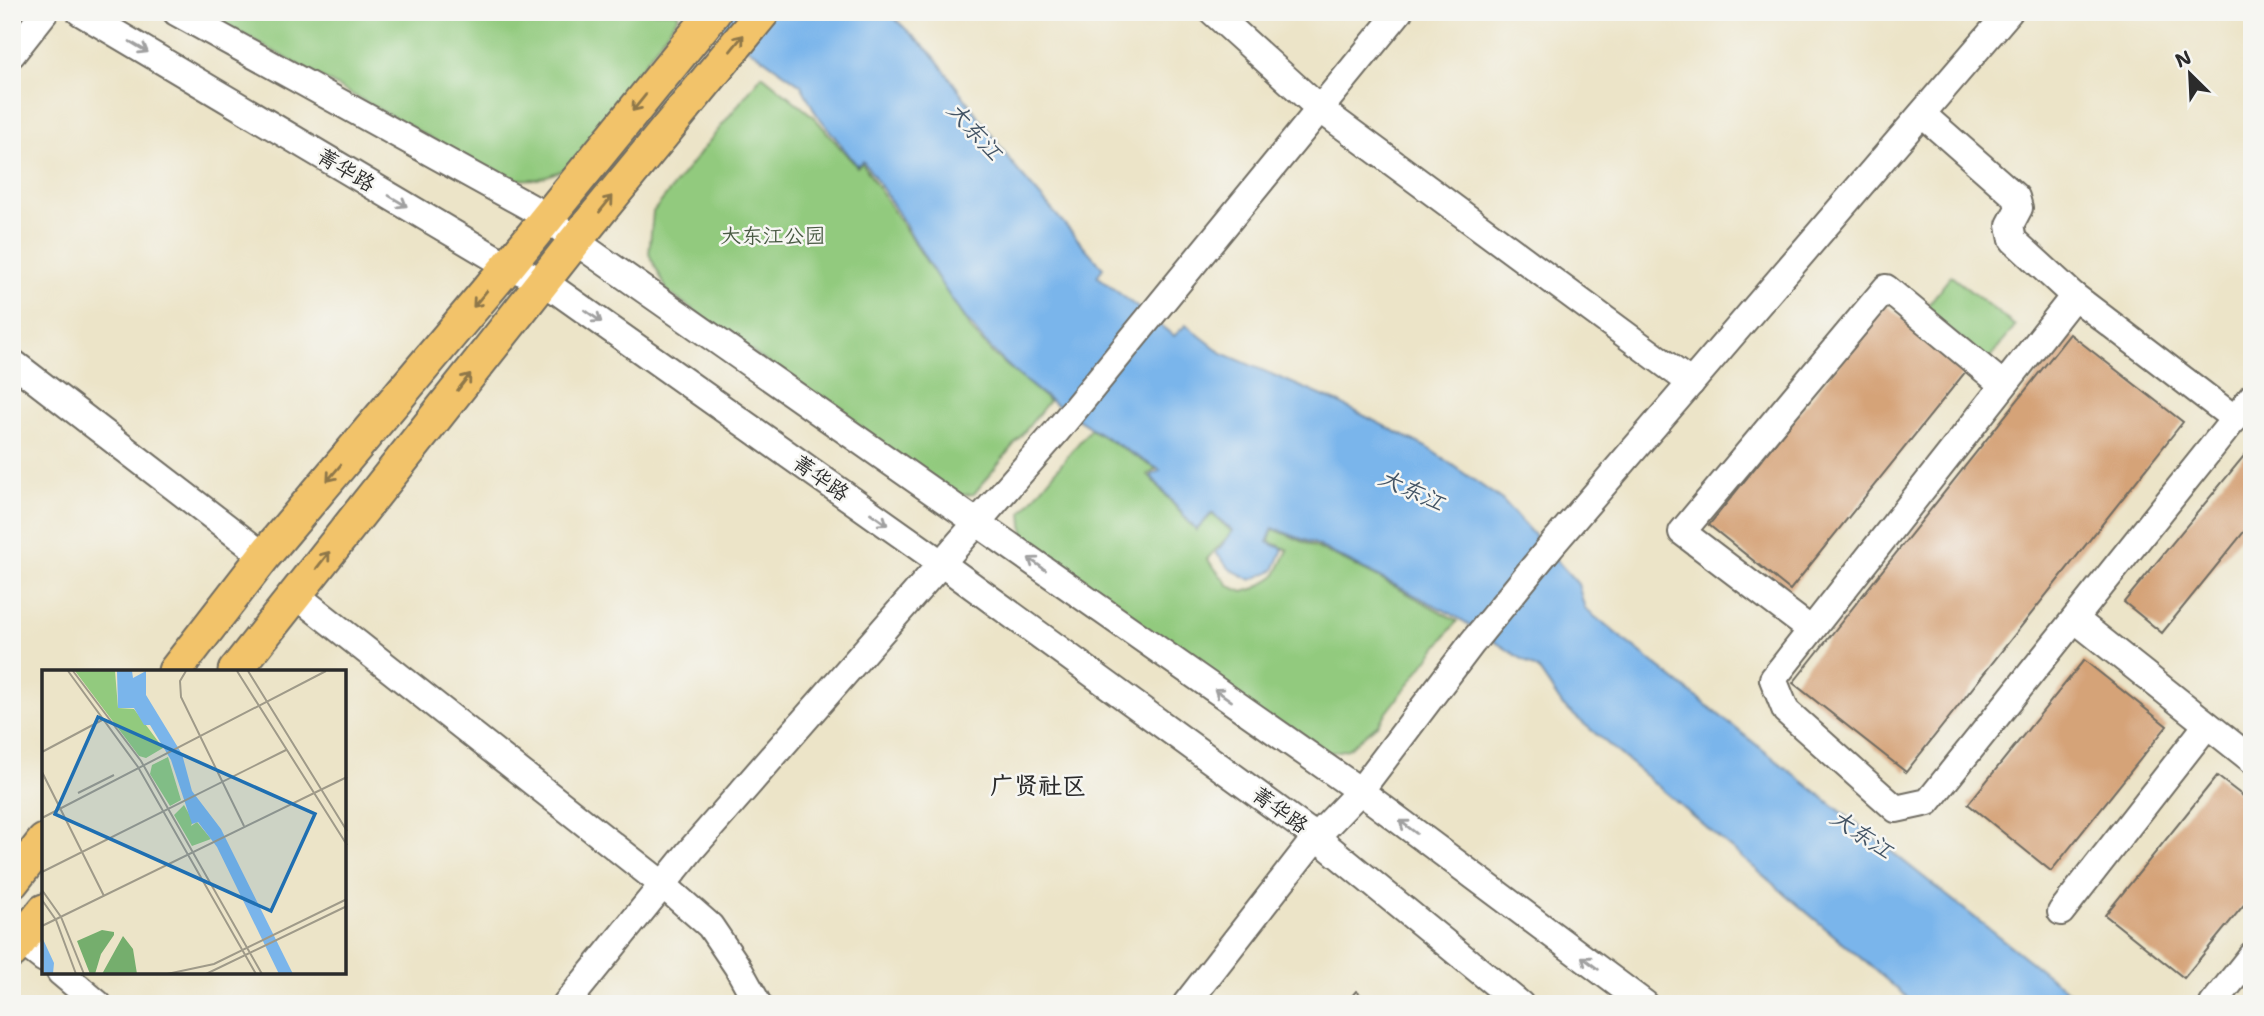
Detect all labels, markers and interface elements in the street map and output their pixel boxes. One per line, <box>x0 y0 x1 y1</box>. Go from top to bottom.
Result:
one-way arrow <box>730 35 745 53</box>
north arrow <box>2156 38 2226 108</box>
one-way arrow <box>128 40 148 54</box>
text: N <box>2171 44 2195 73</box>
one-way arrow <box>631 94 647 112</box>
water label: 大东江 <box>941 95 1010 167</box>
street label: 菁华路 <box>312 142 380 198</box>
one-way arrow <box>387 194 407 208</box>
one-way arrow <box>598 195 613 213</box>
park label: 大东江公园 <box>721 222 826 250</box>
one-way arrow <box>472 289 488 307</box>
one-way arrow <box>583 309 602 323</box>
one-way arrow <box>456 373 472 391</box>
street label: 菁华路 <box>787 448 855 508</box>
water label: 大东江 <box>1374 462 1451 519</box>
one-way arrow <box>326 463 342 481</box>
one-way arrow <box>869 512 888 526</box>
one-way arrow <box>316 552 331 570</box>
one-way arrow <box>1028 557 1047 571</box>
inset map <box>42 670 346 974</box>
one-way arrow <box>1214 688 1233 702</box>
district label: 广贤社区 <box>990 770 1086 802</box>
street label: 菁华路 <box>1246 780 1314 840</box>
water label: 大东江 <box>1825 802 1900 866</box>
one-way arrow <box>1399 820 1418 835</box>
one-way arrow <box>1581 956 1600 970</box>

